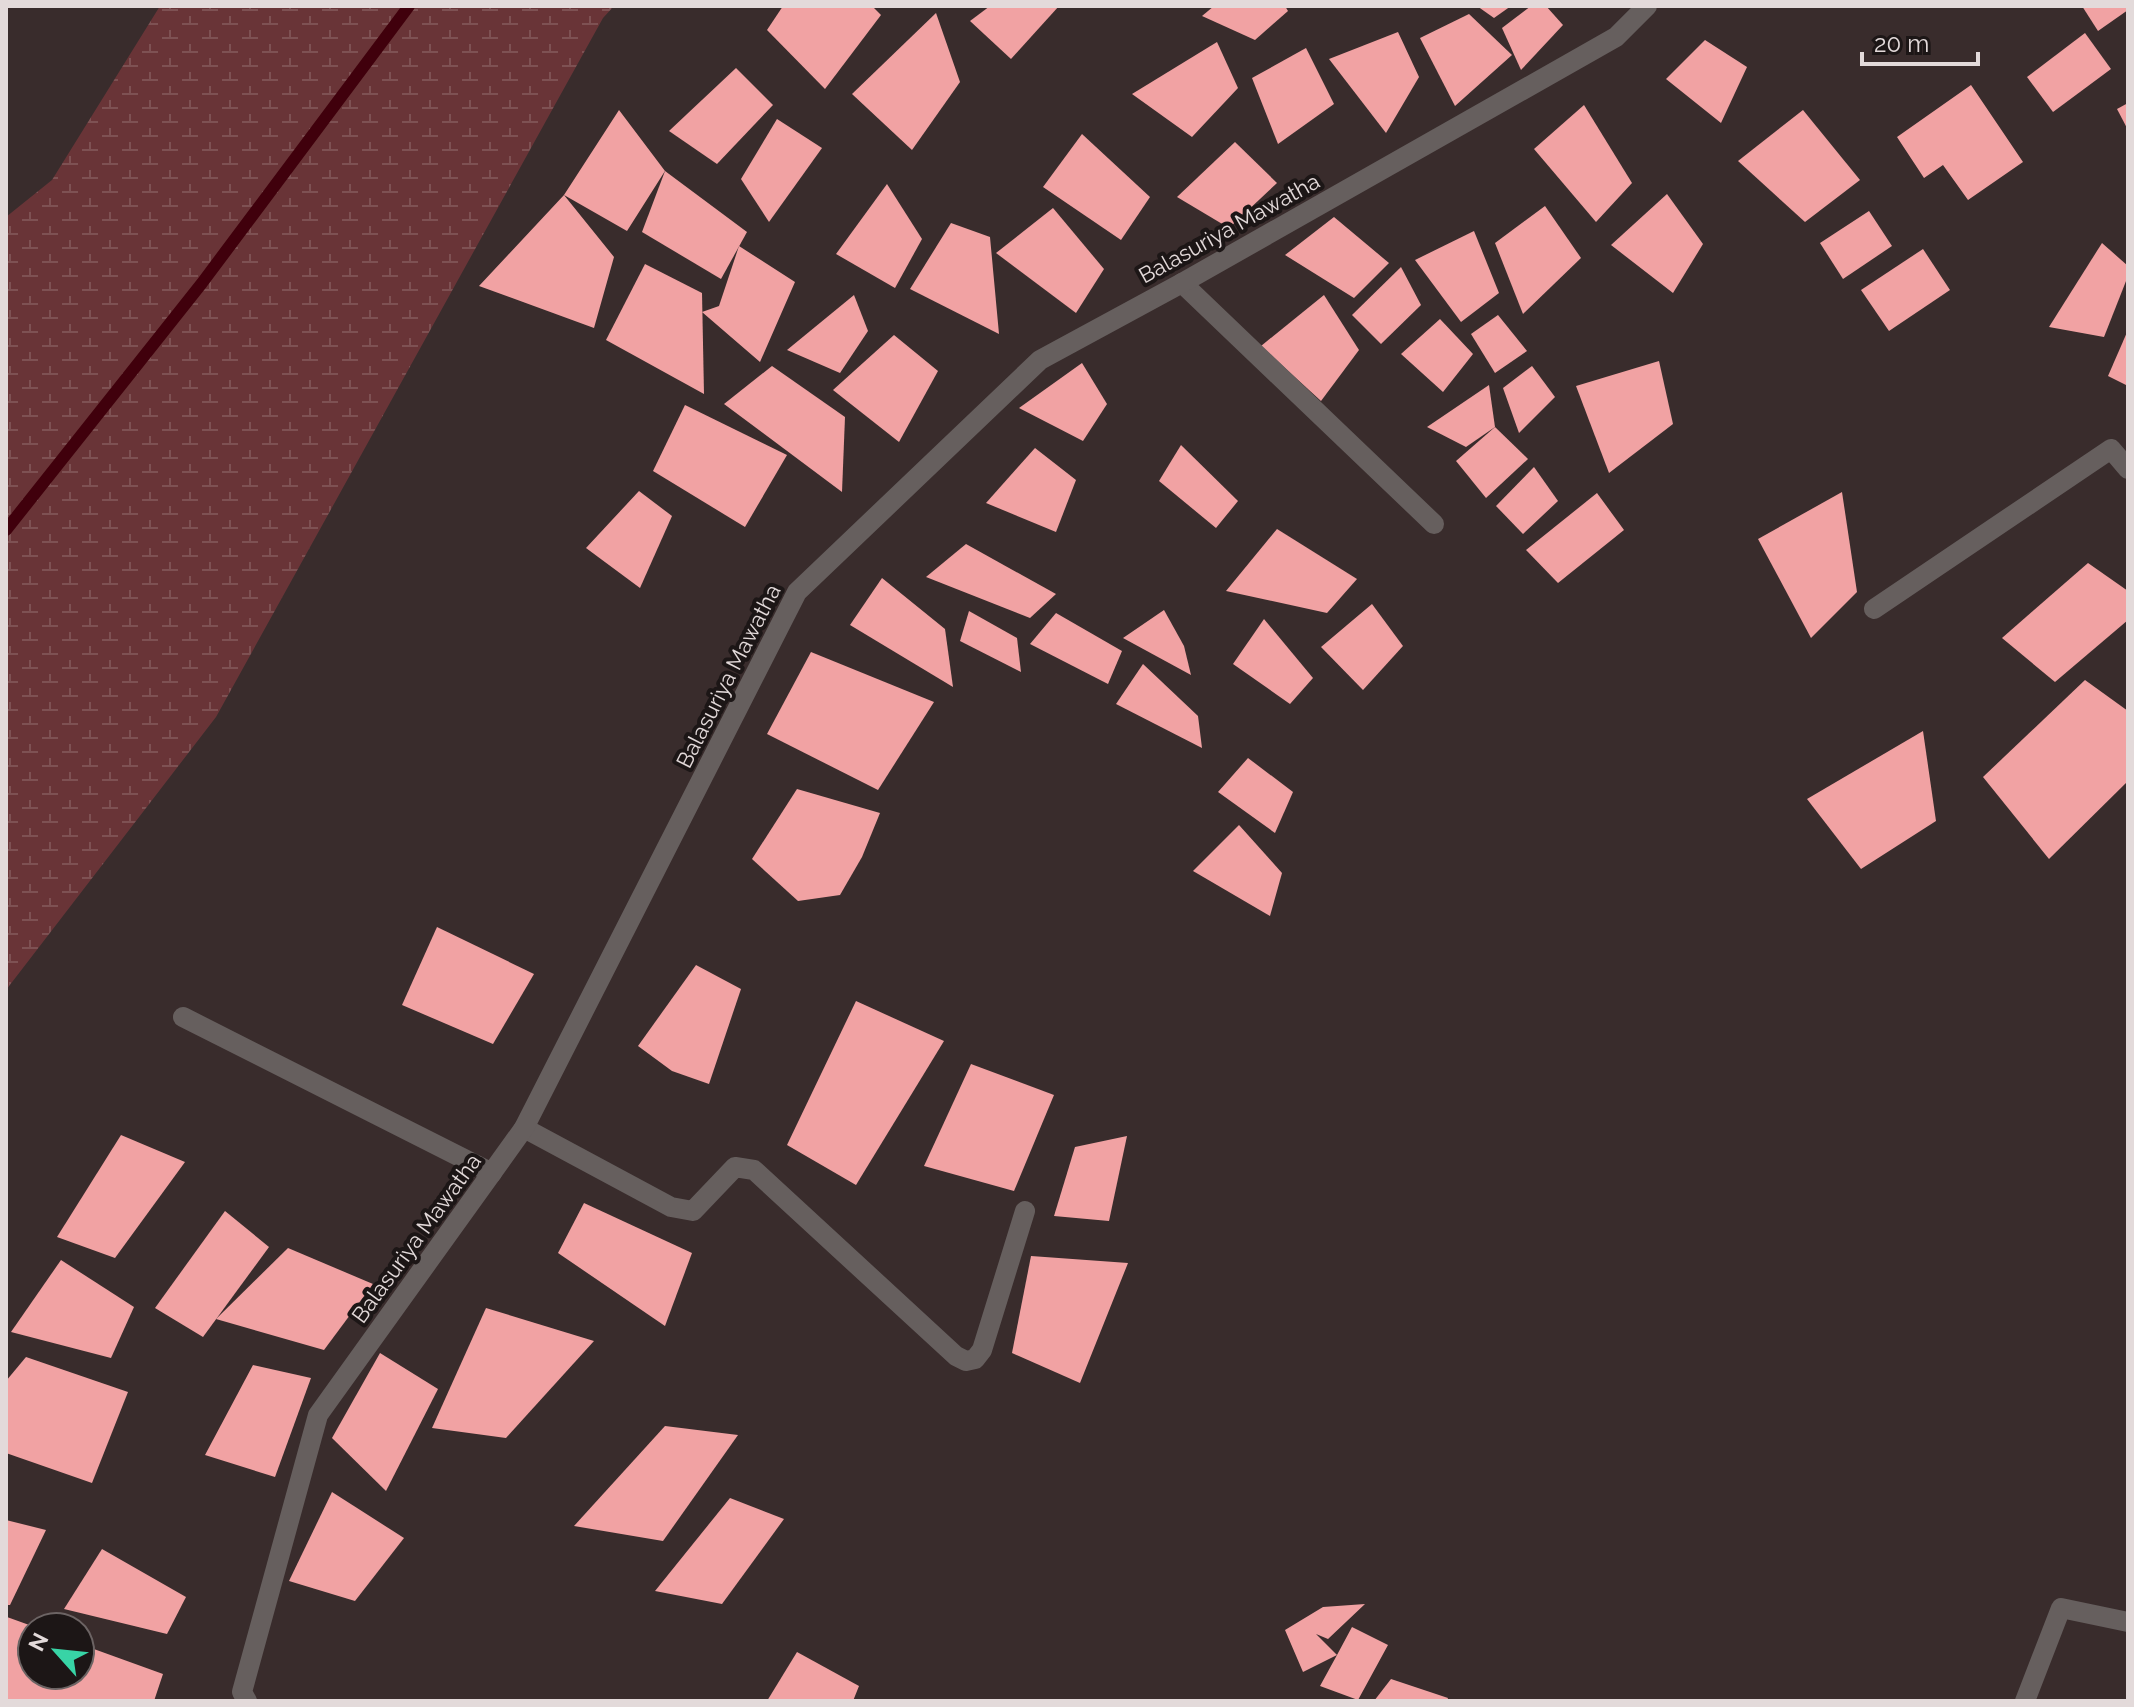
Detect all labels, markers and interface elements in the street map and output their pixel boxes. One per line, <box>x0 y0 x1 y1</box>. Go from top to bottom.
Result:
scale bar <box>1862 16 1978 66</box>
text: 20 m <box>1874 29 1929 58</box>
street label: Balasuriya Mawatha <box>1134 168 1324 288</box>
street label: Balasuriya Mawatha <box>670 580 786 772</box>
street label: Balasuriya Mawatha <box>346 1148 486 1328</box>
north arrow <box>16 1611 96 1691</box>
text: N <box>23 1629 54 1655</box>

